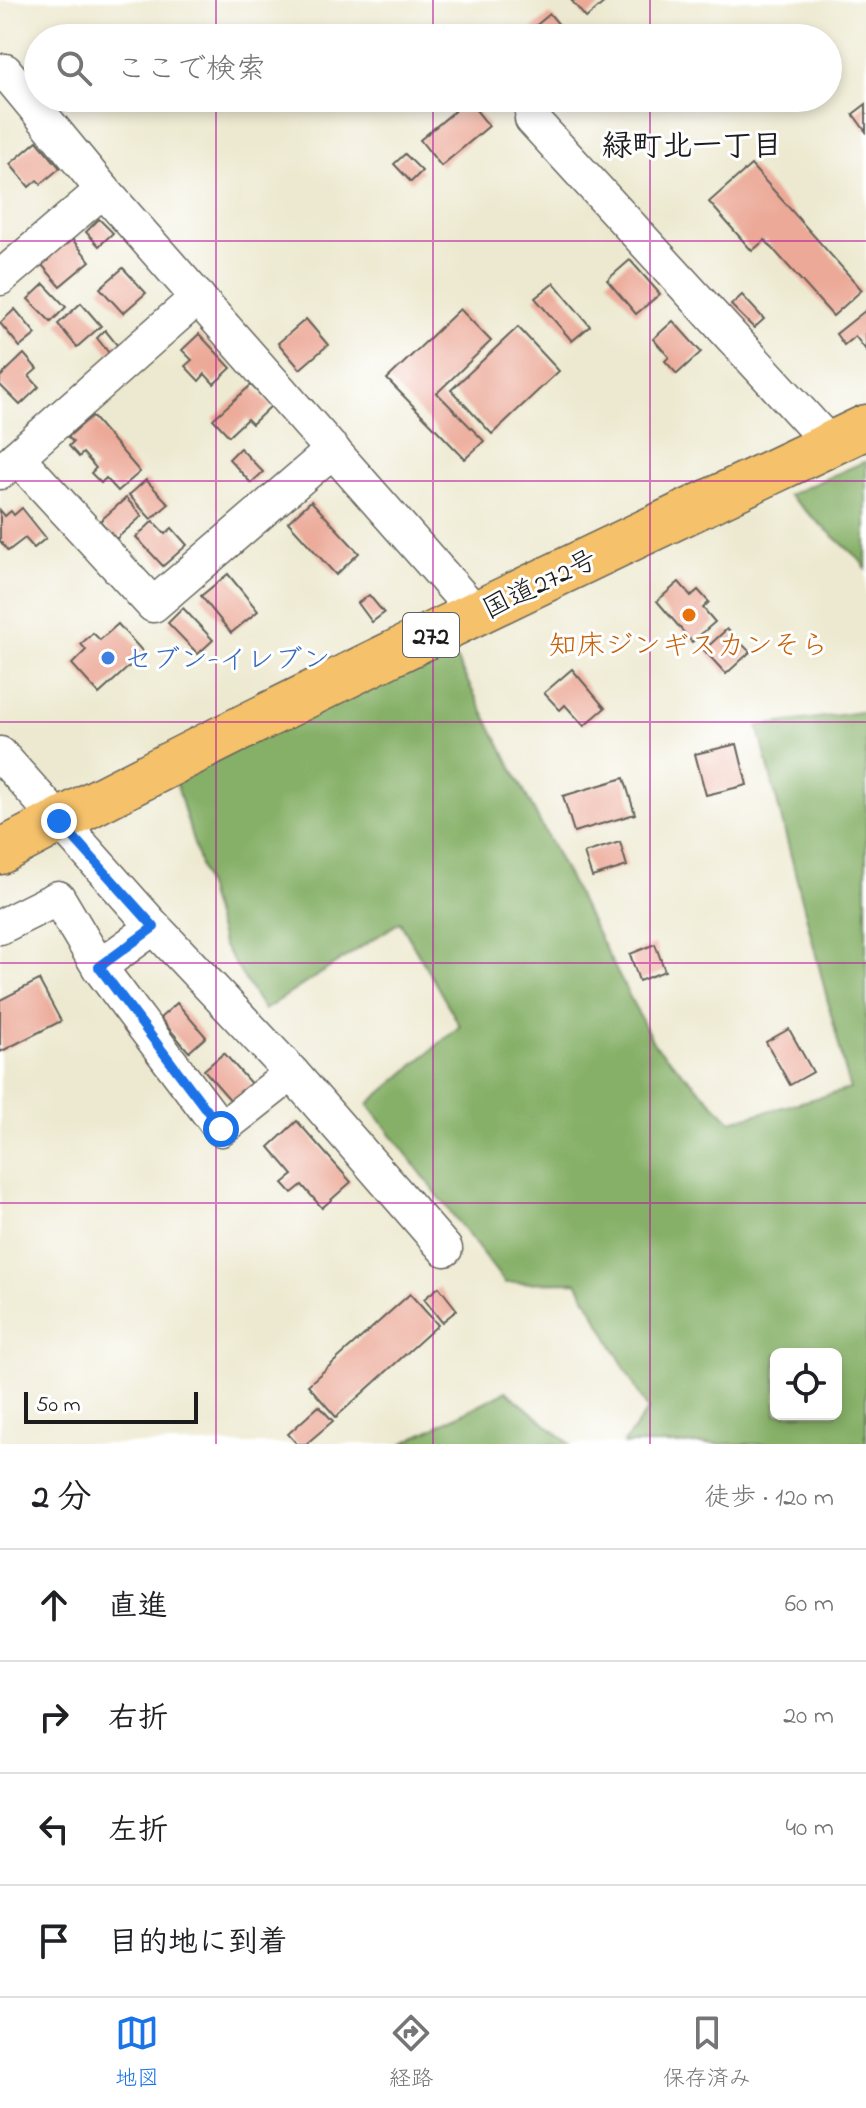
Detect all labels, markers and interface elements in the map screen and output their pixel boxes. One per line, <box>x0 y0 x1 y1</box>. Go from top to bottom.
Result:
search box <box>24 24 842 112</box>
icon: search <box>52 46 96 90</box>
text: ここで検索 <box>116 49 266 93</box>
district label: 緑町北一丁目 <box>602 126 782 170</box>
street label: 国道272号 <box>476 541 605 632</box>
marker: 知床ジンギスカンそら <box>680 606 698 624</box>
road number: 272 <box>403 613 459 657</box>
place label: 知床ジンギスカンそら <box>549 627 829 668</box>
place label: セブン-イレブン <box>124 641 331 682</box>
marker: セブン-イレブン <box>99 649 117 667</box>
route end <box>41 803 77 839</box>
route start <box>203 1111 239 1147</box>
map controls <box>770 1348 842 1420</box>
button: locate <box>770 1348 842 1420</box>
scale bar <box>24 1388 198 1424</box>
text: 50 m <box>36 1390 81 1422</box>
text: 2 分 <box>32 1474 91 1524</box>
text: 徒歩 · 120 m <box>704 1480 834 1518</box>
icon: ahead <box>32 1583 76 1627</box>
text: 直進 <box>108 1586 168 1630</box>
text: 60 m <box>785 1586 834 1624</box>
icon: right <box>32 1695 76 1739</box>
text: 右折 <box>108 1698 168 1742</box>
text: 20 m <box>783 1698 834 1736</box>
icon: left <box>32 1807 76 1851</box>
text: 左折 <box>108 1810 168 1854</box>
text: 40 m <box>785 1810 834 1848</box>
icon: arrive <box>32 1919 76 1963</box>
text: 目的地に到着 <box>108 1922 288 1966</box>
tab: 地図 <box>115 2011 159 2096</box>
tab: 経路 <box>389 2011 433 2096</box>
tab: 保存済み <box>663 2011 751 2096</box>

